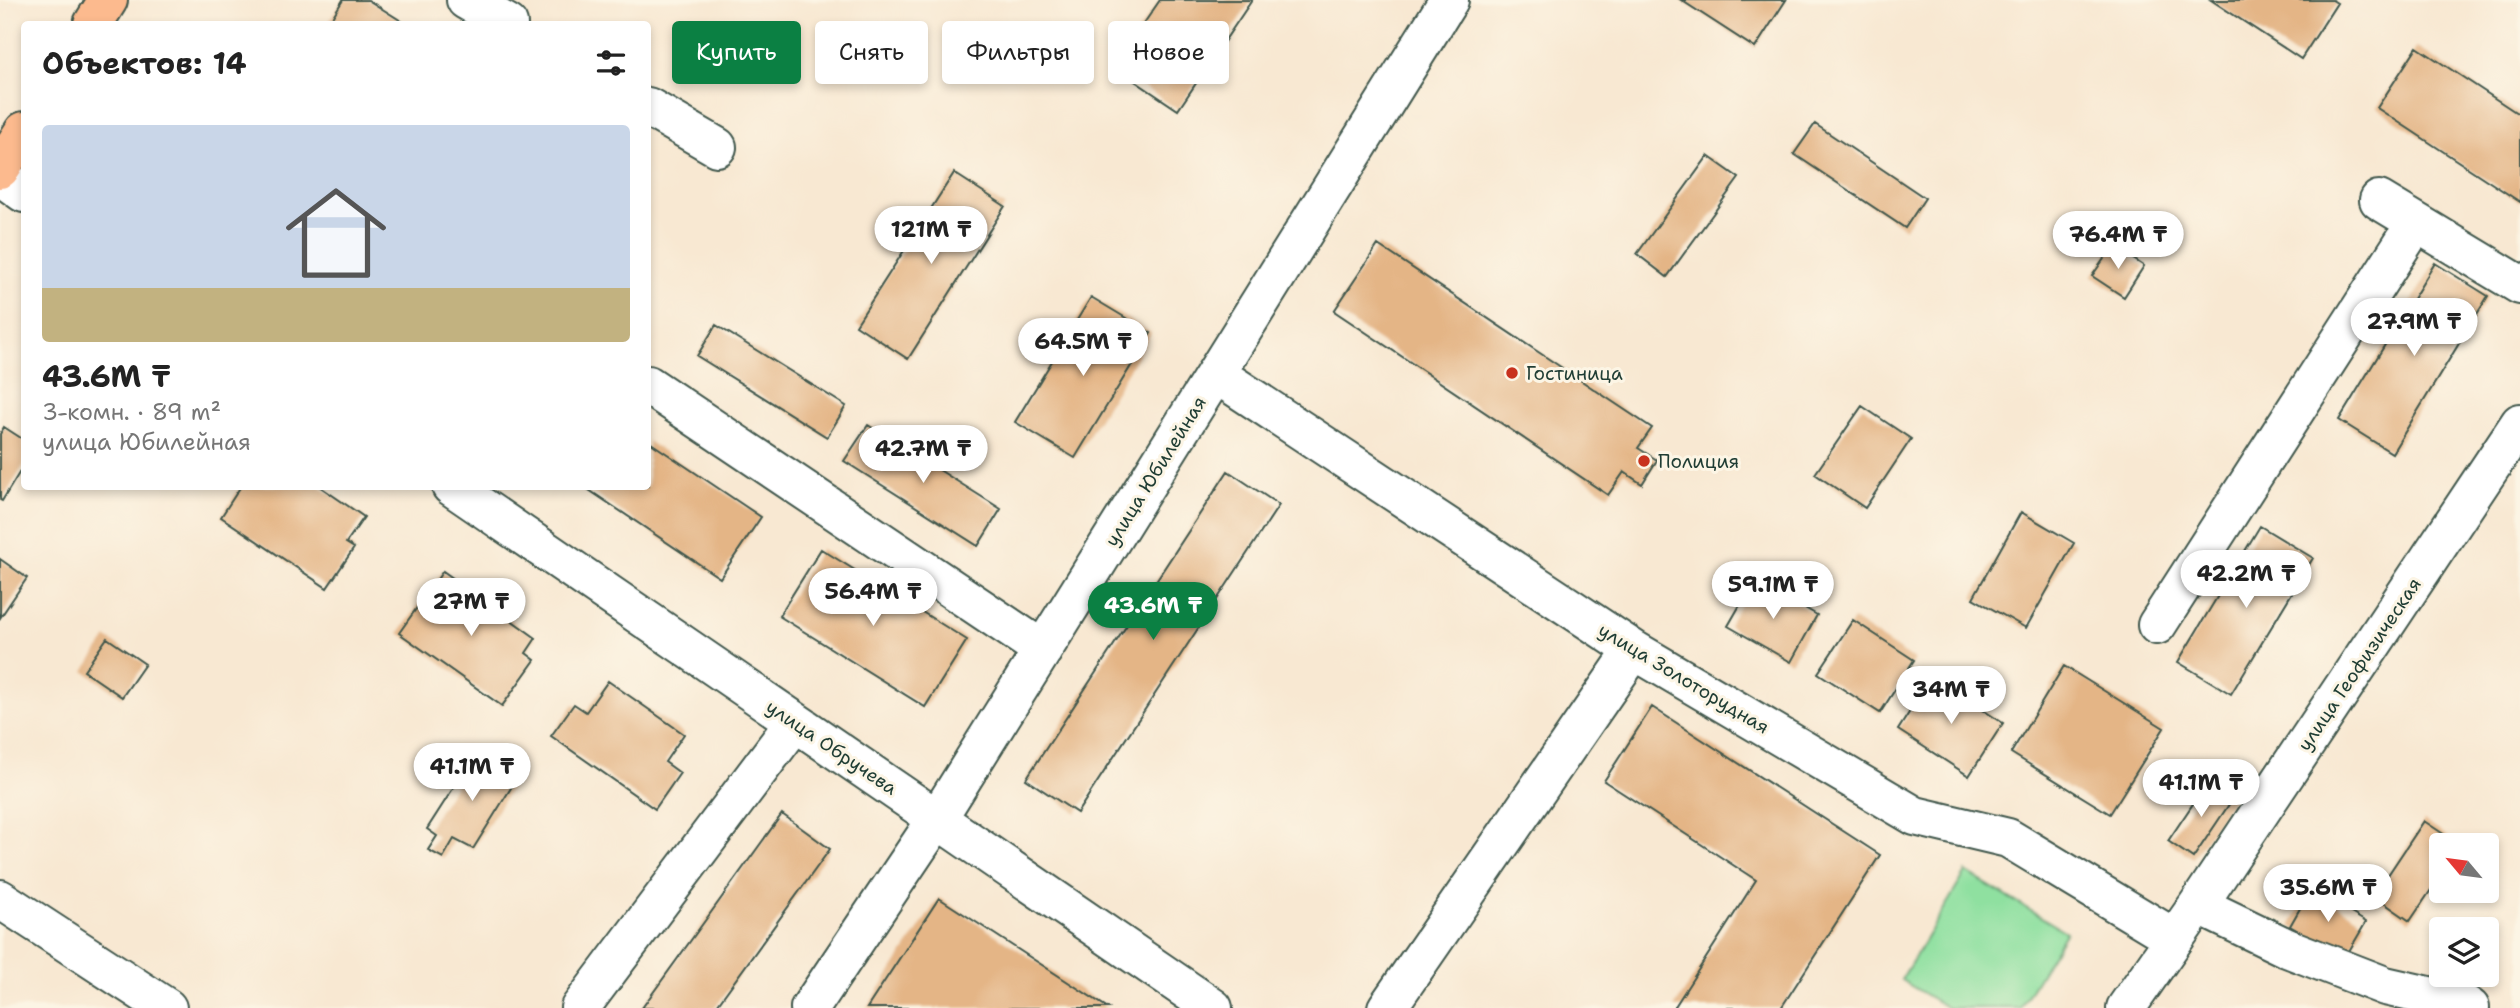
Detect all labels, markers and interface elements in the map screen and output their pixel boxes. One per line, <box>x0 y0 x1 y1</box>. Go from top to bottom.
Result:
chip: Купить <box>672 21 801 84</box>
chip: Снять <box>815 21 928 84</box>
chip: Фильтры <box>942 21 1094 84</box>
chip: Новое <box>1108 21 1229 84</box>
text: Объектов: 14 <box>42 43 247 84</box>
icon: filters <box>592 44 630 82</box>
icon: home <box>273 170 399 296</box>
pin: 121M ₸ <box>874 206 988 266</box>
pin: 76.4M ₸ <box>2053 212 2183 271</box>
text: 121M ₸ <box>890 214 972 244</box>
text: 76.4M ₸ <box>2069 219 2167 249</box>
pin: 27.9M ₸ <box>2349 298 2479 358</box>
text: 27.9M ₸ <box>2367 306 2461 336</box>
pin: 64.5M ₸ <box>1018 318 1148 378</box>
text: 64.5M ₸ <box>1034 326 1132 356</box>
text: 43.6M ₸ <box>42 356 170 397</box>
place label: Гостиница <box>1526 361 1623 386</box>
marker: Гостиница <box>1504 365 1520 381</box>
street label: улица Юбилейная <box>1099 391 1212 551</box>
text: 3-комн. · 89 m² <box>42 397 221 427</box>
pin: 42.7M ₸ <box>858 426 988 485</box>
text: улица Юбилейная <box>42 427 251 457</box>
text: 42.7M ₸ <box>875 433 971 463</box>
place label: Полиция <box>1658 449 1739 474</box>
marker: Полиция <box>1636 453 1652 469</box>
pin: 42.2M ₸ <box>2181 550 2311 610</box>
text: 42.2M ₸ <box>2197 558 2295 588</box>
pin: 59.1M ₸ <box>1708 562 1838 621</box>
pin: 56.4M ₸ <box>808 568 938 628</box>
text: 59.1M ₸ <box>1728 569 1818 599</box>
street label: улица Геофизическая <box>2292 573 2427 756</box>
text: 56.4M ₸ <box>824 576 922 606</box>
pin: 27M ₸ <box>422 578 520 638</box>
pin: 43.6M ₸ <box>1088 582 1218 642</box>
text: 27M ₸ <box>433 586 509 616</box>
text: 43.6M ₸ <box>1104 590 1202 620</box>
street label: улица Золоторудная <box>1594 617 1774 739</box>
pin: 34M ₸ <box>1902 666 2000 726</box>
text: 34M ₸ <box>1912 674 1990 704</box>
street label: улица Обручева <box>761 694 902 801</box>
pin: 41.1M ₸ <box>407 744 537 803</box>
text: 41.1M ₸ <box>430 751 514 781</box>
pin: 41.1M ₸ <box>2136 760 2266 819</box>
text: 41.1M ₸ <box>2159 767 2243 797</box>
north arrow <box>2429 833 2499 903</box>
map controls <box>2429 833 2499 987</box>
pin: 35.6M ₸ <box>2263 864 2393 924</box>
text: 35.6M ₸ <box>2279 872 2377 902</box>
button: layers <box>2429 917 2499 987</box>

